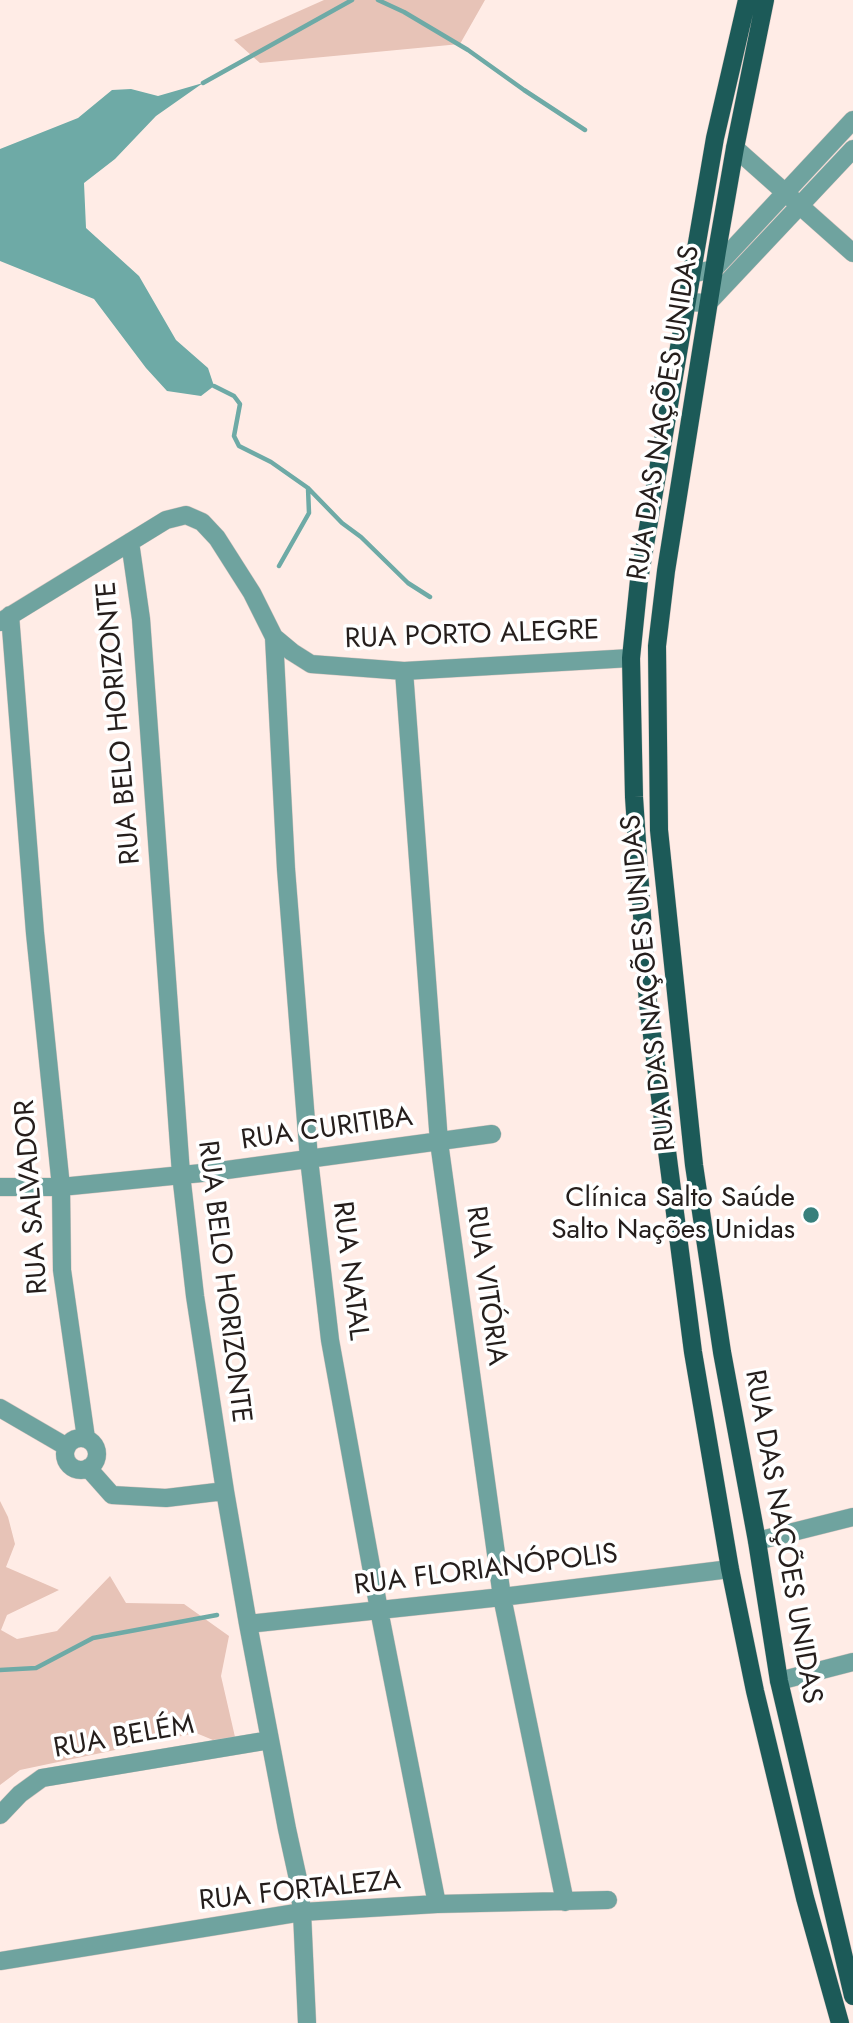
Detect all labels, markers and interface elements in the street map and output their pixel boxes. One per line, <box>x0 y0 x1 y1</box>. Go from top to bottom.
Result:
street label: RUA DAS NAÇÕES UNIDAS <box>622 243 708 583</box>
street label: RUA BELO HORIZONTE <box>91 580 149 866</box>
street label: RUA PORTO ALEGRE <box>344 615 600 657</box>
street label: RUA DAS NAÇÕES UNIDAS <box>616 813 684 1153</box>
street label: RUA SALVADOR <box>9 1099 57 1295</box>
street label: RUA CURITIBA <box>239 1101 415 1159</box>
street label: RUA BELO HORIZONTE <box>189 1139 257 1425</box>
place label: Clínica Salto Saúde Salto Nações Unidas <box>551 1182 795 1248</box>
street label: RUA NATAL <box>324 1200 374 1342</box>
street label: RUA VITÓRIA <box>457 1204 513 1368</box>
marker: Clínica Salto Saúde Salto Nações Unidas <box>801 1205 821 1225</box>
street label: RUA DAS NAÇÕES UNIDAS <box>736 1367 828 1707</box>
street label: RUA FLORIANÓPOLIS <box>352 1538 620 1604</box>
street label: RUA BELÉM <box>51 1709 197 1767</box>
street label: RUA FORTALEZA <box>198 1865 402 1919</box>

